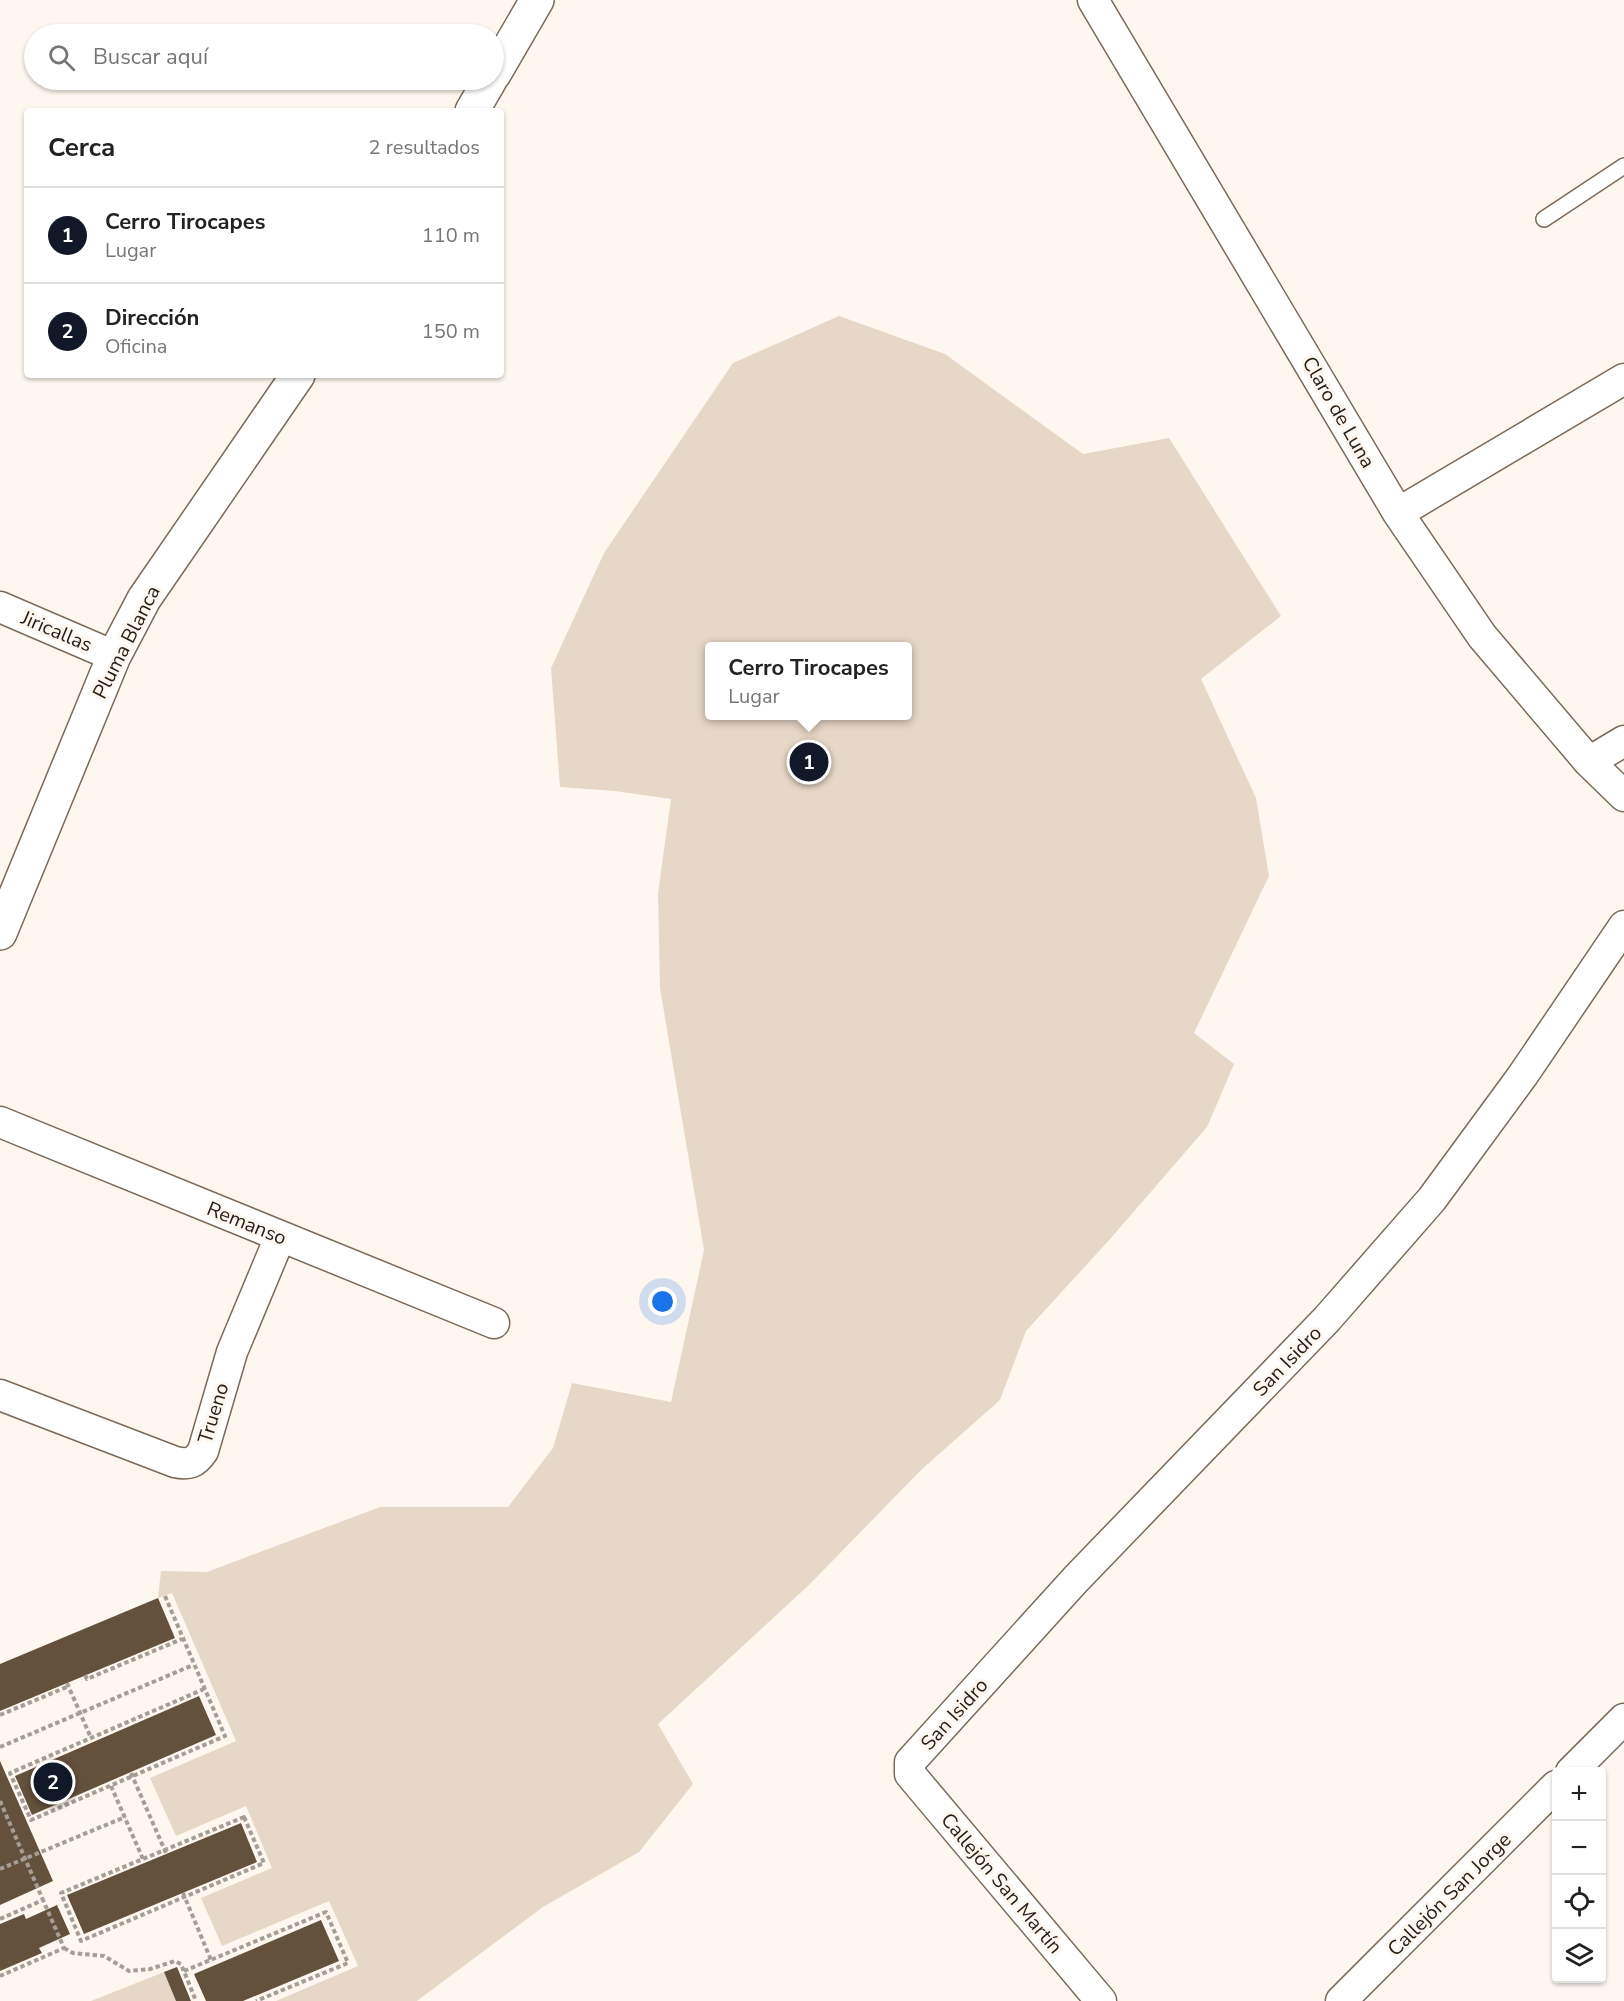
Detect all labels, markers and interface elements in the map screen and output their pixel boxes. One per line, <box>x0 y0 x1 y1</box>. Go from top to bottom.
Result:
search box <box>24 24 504 90</box>
icon: search <box>45 41 78 74</box>
text: Buscar aquí <box>93 42 208 72</box>
text: Cerca <box>48 130 115 165</box>
text: 2 resultados <box>369 134 480 161</box>
text: Cerro Tirocapes <box>105 207 265 237</box>
text: 1 <box>62 222 74 249</box>
text: 110 m <box>422 222 480 249</box>
text: Lugar <box>105 237 156 264</box>
text: Dirección <box>105 303 199 333</box>
text: 2 <box>62 318 74 345</box>
text: 150 m <box>422 318 480 345</box>
text: Oficina <box>105 333 167 360</box>
street label: Claro de Luna <box>1296 352 1381 473</box>
street label: Pluma Blanca <box>86 581 167 704</box>
street label: Jiricallas <box>16 604 96 658</box>
popup <box>705 642 912 720</box>
text: Cerro Tirocapes <box>728 653 889 683</box>
text: Lugar <box>728 683 780 710</box>
pin: 1 <box>790 740 828 784</box>
street label: Remanso <box>203 1195 291 1252</box>
your location <box>648 1287 677 1316</box>
street label: San Isidro <box>1247 1320 1328 1403</box>
street label: Trueno <box>192 1380 235 1447</box>
street label: San Isidro <box>915 1672 994 1756</box>
pin: 2 <box>34 1760 72 1804</box>
map controls <box>1552 1767 1606 1983</box>
button: + <box>1552 1767 1606 1821</box>
street label: Callejón San Martín <box>935 1807 1069 1960</box>
button: − <box>1552 1821 1606 1875</box>
street label: Callejón San Jorge <box>1382 1827 1517 1962</box>
button: locate <box>1552 1875 1606 1929</box>
button: layers <box>1552 1929 1606 1983</box>

